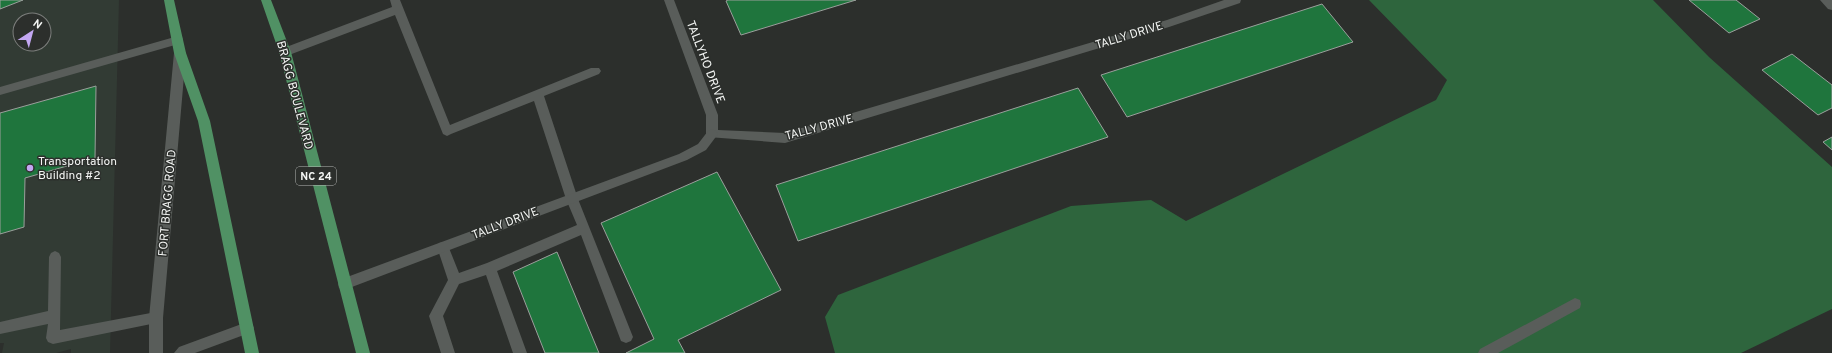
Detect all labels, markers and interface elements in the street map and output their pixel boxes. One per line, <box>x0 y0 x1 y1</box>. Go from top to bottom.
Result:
north arrow <box>12 12 52 52</box>
text: N <box>30 17 45 33</box>
street label: TALLY DRIVE <box>1093 18 1165 54</box>
street label: TALLYHO DRIVE <box>682 19 728 106</box>
street label: BRAGG BOULEVARD <box>272 39 316 151</box>
street label: TALLY DRIVE <box>783 111 855 145</box>
street label: FORT BRAGG ROAD <box>155 149 181 257</box>
place label: Transportation Building #2 <box>38 154 117 184</box>
marker: Transportation Building #2 <box>25 163 35 173</box>
road number: NC 24 <box>296 167 336 185</box>
street label: TALLY DRIVE <box>470 204 541 244</box>

